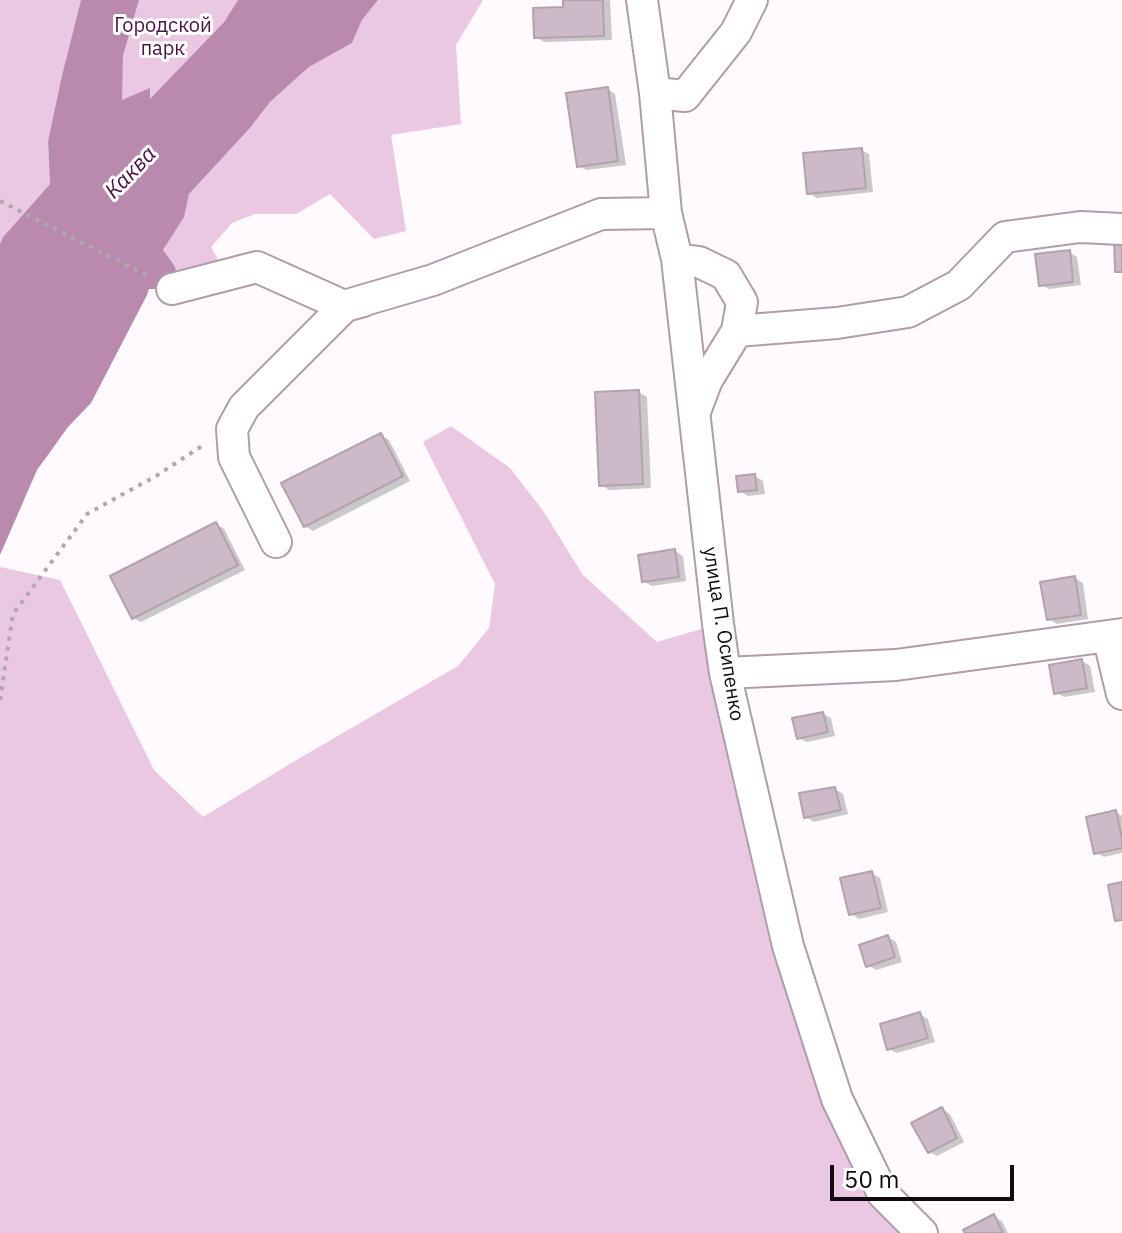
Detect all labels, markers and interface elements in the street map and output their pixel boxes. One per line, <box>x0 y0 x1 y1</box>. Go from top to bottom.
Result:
park label: Городской парк <box>114 14 212 61</box>
water label: Каква <box>100 141 162 205</box>
street label: улица П. Осипенко <box>697 545 749 723</box>
scale bar <box>834 1149 1018 1199</box>
text: 50 m <box>844 1163 899 1195</box>

